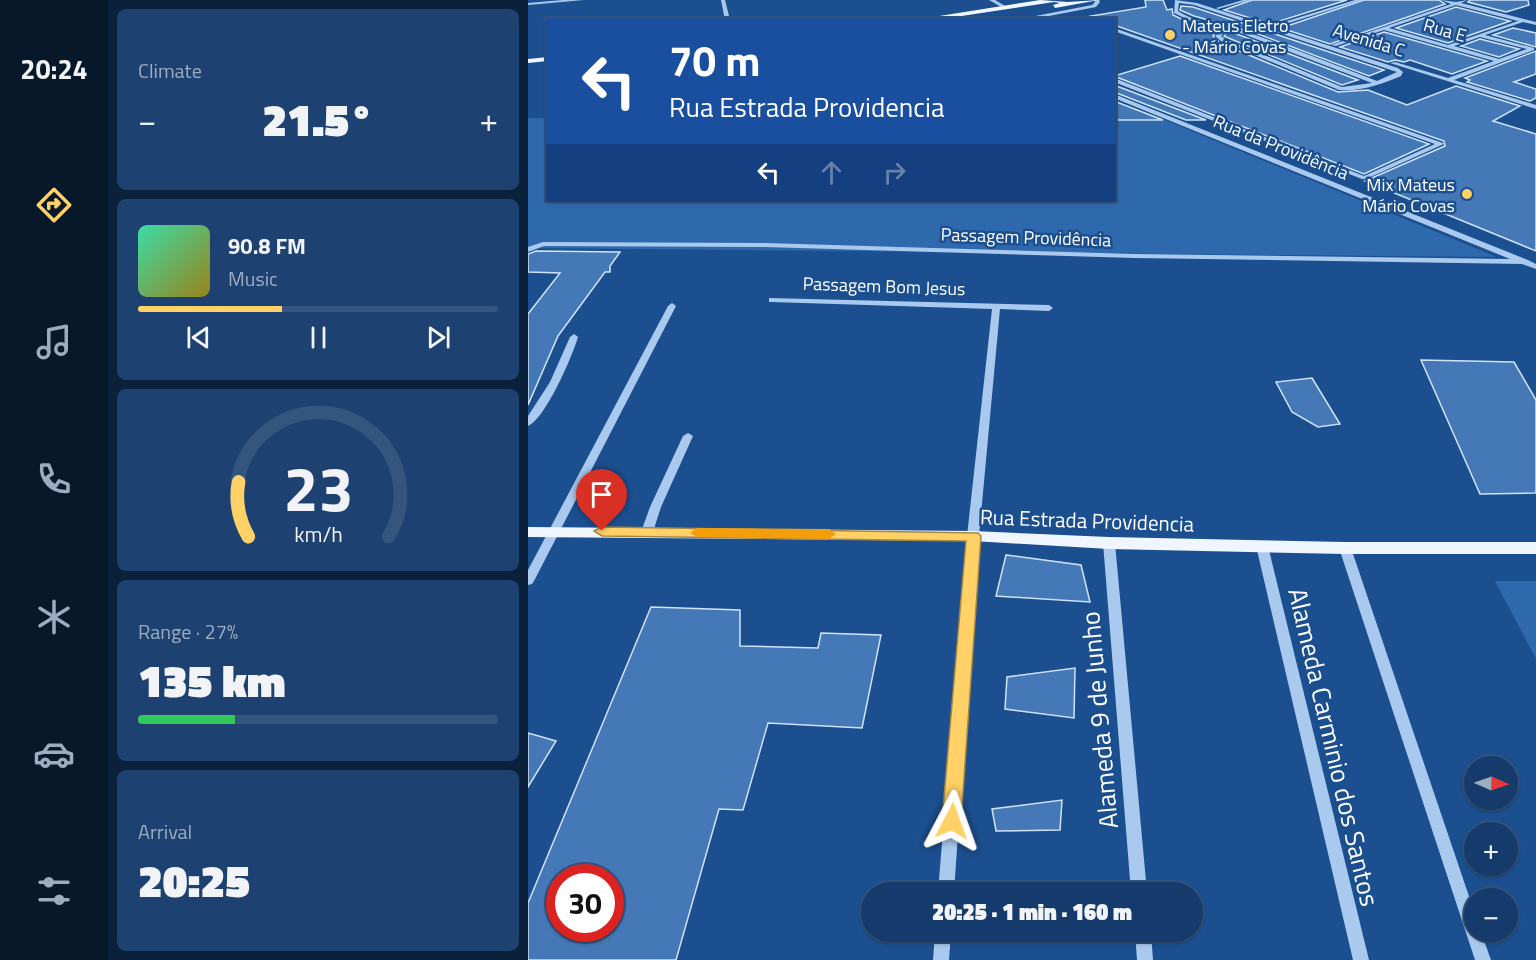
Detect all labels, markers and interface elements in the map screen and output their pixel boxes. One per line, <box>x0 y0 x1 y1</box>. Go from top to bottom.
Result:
street label: Rua E <box>1420 11 1470 49</box>
place label: Mateus Eletro - Mário Covas <box>1182 12 1288 60</box>
street label: Avenida C <box>1330 16 1408 64</box>
text: 70 m <box>669 28 761 92</box>
marker: Mateus Eletro - Mário Covas <box>1163 28 1177 42</box>
icon: left <box>570 42 648 120</box>
text: 20:24 <box>20 48 88 89</box>
text: Climate <box>138 55 202 86</box>
text: 21.5° <box>262 85 374 153</box>
text: Rua Estrada Providencia <box>669 86 945 127</box>
text: − <box>138 95 156 145</box>
text: + <box>480 95 498 145</box>
street label: Rua da Providência <box>1209 108 1353 186</box>
icon: left <box>752 156 785 189</box>
icon: ahead <box>815 156 848 189</box>
icon: right <box>878 156 911 189</box>
place label: Mix Mateus Mário Covas <box>1362 171 1455 219</box>
icon: directions <box>33 184 75 226</box>
marker: Mix Mateus Mário Covas <box>1460 187 1474 201</box>
street label: Passagem Providência <box>940 221 1112 253</box>
text: 90.8 FM <box>228 229 306 263</box>
text: Music <box>228 263 278 294</box>
street label: Passagem Bom Jesus <box>802 270 966 302</box>
icon: music <box>33 321 75 363</box>
icon: previous <box>182 321 215 354</box>
icon: pause <box>302 321 335 354</box>
icon: next <box>422 321 455 354</box>
text: 23 <box>283 440 353 535</box>
icon: phone <box>33 458 75 500</box>
pin <box>576 469 627 531</box>
icon: arrive <box>585 478 618 511</box>
street label: Rua Estrada Providencia <box>979 500 1195 540</box>
text: km/h <box>294 518 342 550</box>
street label: Alameda Carminio dos Santos <box>1278 584 1390 910</box>
icon: climate <box>33 596 75 638</box>
street label: Alameda 9 de Junho <box>1070 610 1128 830</box>
text: Range · 27% <box>138 616 238 647</box>
text: 135 km <box>138 646 286 714</box>
icon: car <box>33 733 75 775</box>
north arrow <box>1464 756 1518 810</box>
map controls <box>1464 756 1518 942</box>
position arrow <box>920 789 984 853</box>
text: Arrival <box>138 816 192 847</box>
button: + <box>1464 822 1518 876</box>
text: 20:25 <box>138 846 250 914</box>
speed limit sign: 30 <box>546 864 624 942</box>
icon: filters <box>33 870 75 912</box>
button: − <box>1464 888 1518 942</box>
text: 20:25 · 1 min · 160 m <box>932 895 1132 929</box>

